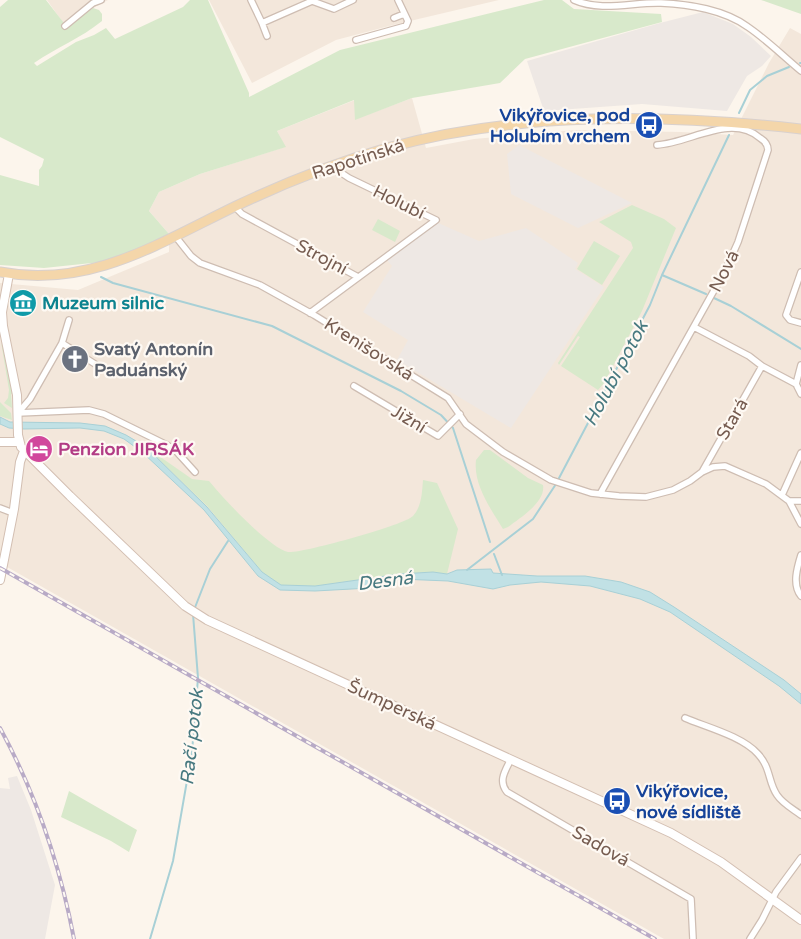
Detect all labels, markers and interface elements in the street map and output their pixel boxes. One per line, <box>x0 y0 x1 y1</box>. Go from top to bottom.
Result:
place label: Vikýřovice, pod Holubím vrchem <box>490 104 630 147</box>
bus stop icon: Vikýřovice, pod Holubím vrchem <box>634 110 664 140</box>
street label: Rapotínská <box>309 134 407 184</box>
street label: Holubí <box>369 180 429 224</box>
street label: Strojní <box>292 234 352 280</box>
street label: Nová <box>704 246 744 296</box>
museum icon: Muzeum silnic <box>8 288 38 318</box>
place label: Muzeum silnic <box>42 292 164 314</box>
street label: Krenišovská <box>320 313 418 385</box>
water label: Holubí potok <box>579 316 654 430</box>
place label: Svatý Antonín Paduánský <box>94 338 213 381</box>
church icon: Svatý Antonín Paduánský <box>60 344 90 374</box>
street label: Stará <box>711 394 753 444</box>
street label: Jižní <box>387 400 431 438</box>
hotel icon: Penzion JIRSÁK <box>24 434 54 464</box>
place label: Penzion JIRSÁK <box>58 438 194 460</box>
water label: Desná <box>356 566 416 595</box>
street label: Šumperská <box>344 675 440 735</box>
water label: Račí potok <box>176 686 208 786</box>
place label: Vikýřovice, nové sídliště <box>636 780 741 823</box>
bus stop icon: Vikýřovice, nové sídliště <box>602 786 632 816</box>
street label: Sadová <box>568 821 634 871</box>

